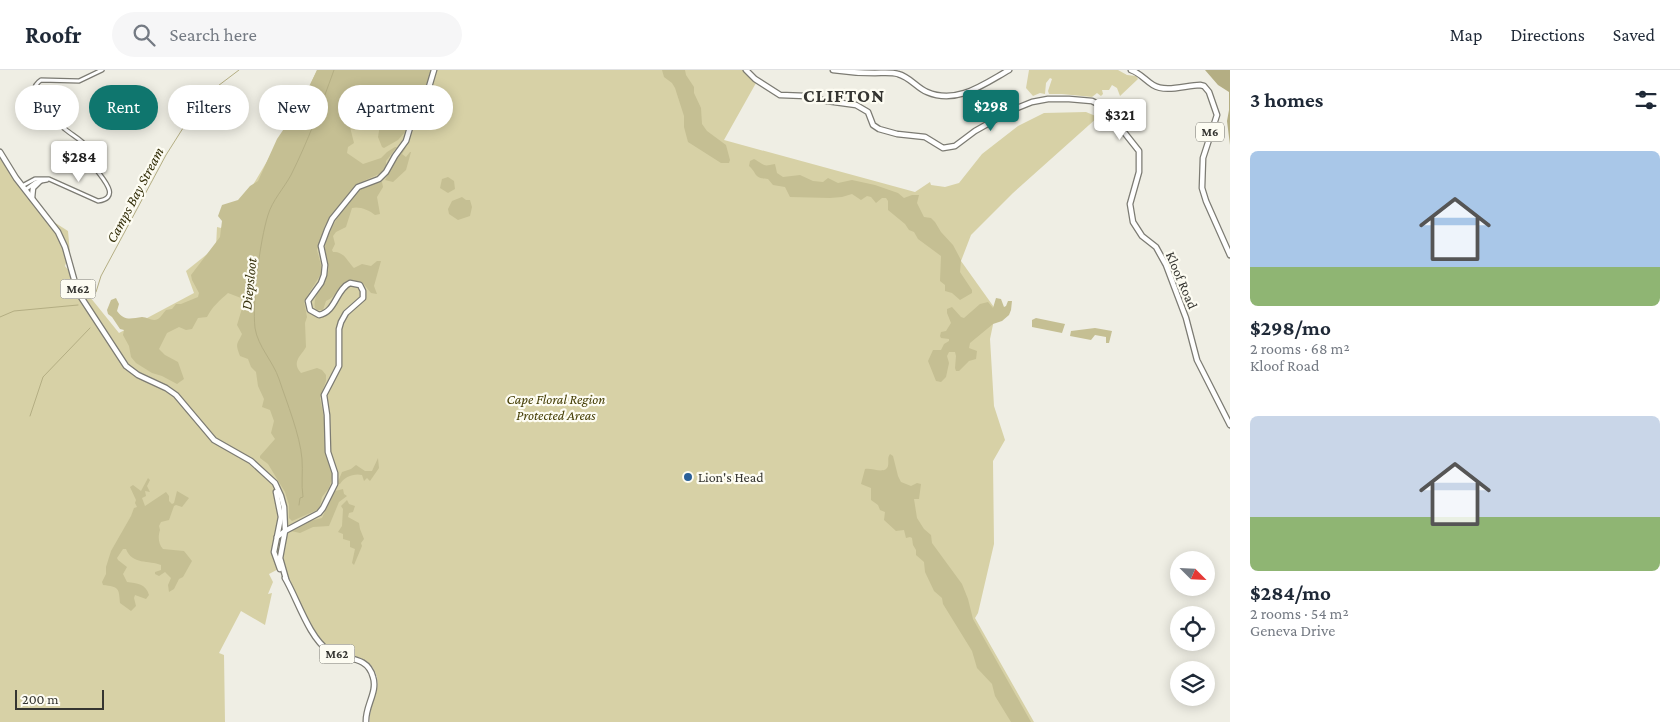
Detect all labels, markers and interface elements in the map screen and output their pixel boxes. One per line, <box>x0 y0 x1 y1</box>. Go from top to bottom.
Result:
search box <box>112 12 462 57</box>
text: Roofr <box>25 21 82 48</box>
icon: search <box>130 21 158 49</box>
text: Search here <box>170 24 257 45</box>
text: Map <box>1450 25 1482 45</box>
text: Directions <box>1510 25 1585 45</box>
text: Saved <box>1613 25 1655 45</box>
chip: Buy <box>15 85 79 130</box>
chip: Rent <box>89 85 158 130</box>
chip: Filters <box>168 85 249 130</box>
chip: New <box>259 85 328 130</box>
chip: Apartment <box>338 85 453 130</box>
district label: CLIFTON <box>803 85 885 106</box>
icon: filters <box>1632 86 1660 114</box>
text: 3 homes <box>1250 88 1323 112</box>
pin: $298 <box>961 90 1021 132</box>
text: $298 <box>974 97 1008 114</box>
pin: $321 <box>1090 98 1150 141</box>
text: $321 <box>1105 106 1135 123</box>
road number: M6 <box>1196 122 1224 142</box>
pin: $284 <box>49 140 109 183</box>
water label: Camps Bay Stream <box>103 145 168 246</box>
text: $284 <box>62 148 96 165</box>
icon: home <box>1410 184 1500 274</box>
street label: Kloof Road <box>1163 249 1201 312</box>
water label: Diepsloot <box>238 257 261 311</box>
road number: M62 <box>60 280 96 298</box>
text: $298/mo <box>1250 316 1331 340</box>
text: 2 rooms · 68 m² <box>1250 340 1350 357</box>
text: Kloof Road <box>1250 357 1319 374</box>
park label: Cape Floral Region Protected Areas <box>507 391 605 423</box>
icon: home <box>1410 449 1500 539</box>
place label: Lion's Head <box>698 469 764 485</box>
marker: Lion's Head <box>682 471 694 483</box>
north arrow <box>1170 551 1215 596</box>
map controls <box>1170 551 1215 706</box>
text: $284/mo <box>1250 581 1331 605</box>
text: 2 rooms · 54 m² <box>1250 605 1349 622</box>
button: locate <box>1170 606 1215 651</box>
text: Geneva Drive <box>1250 622 1335 639</box>
road number: M62 <box>320 644 354 664</box>
button: layers <box>1170 661 1215 706</box>
scale bar <box>15 687 104 710</box>
text: 200 m <box>22 691 58 707</box>

